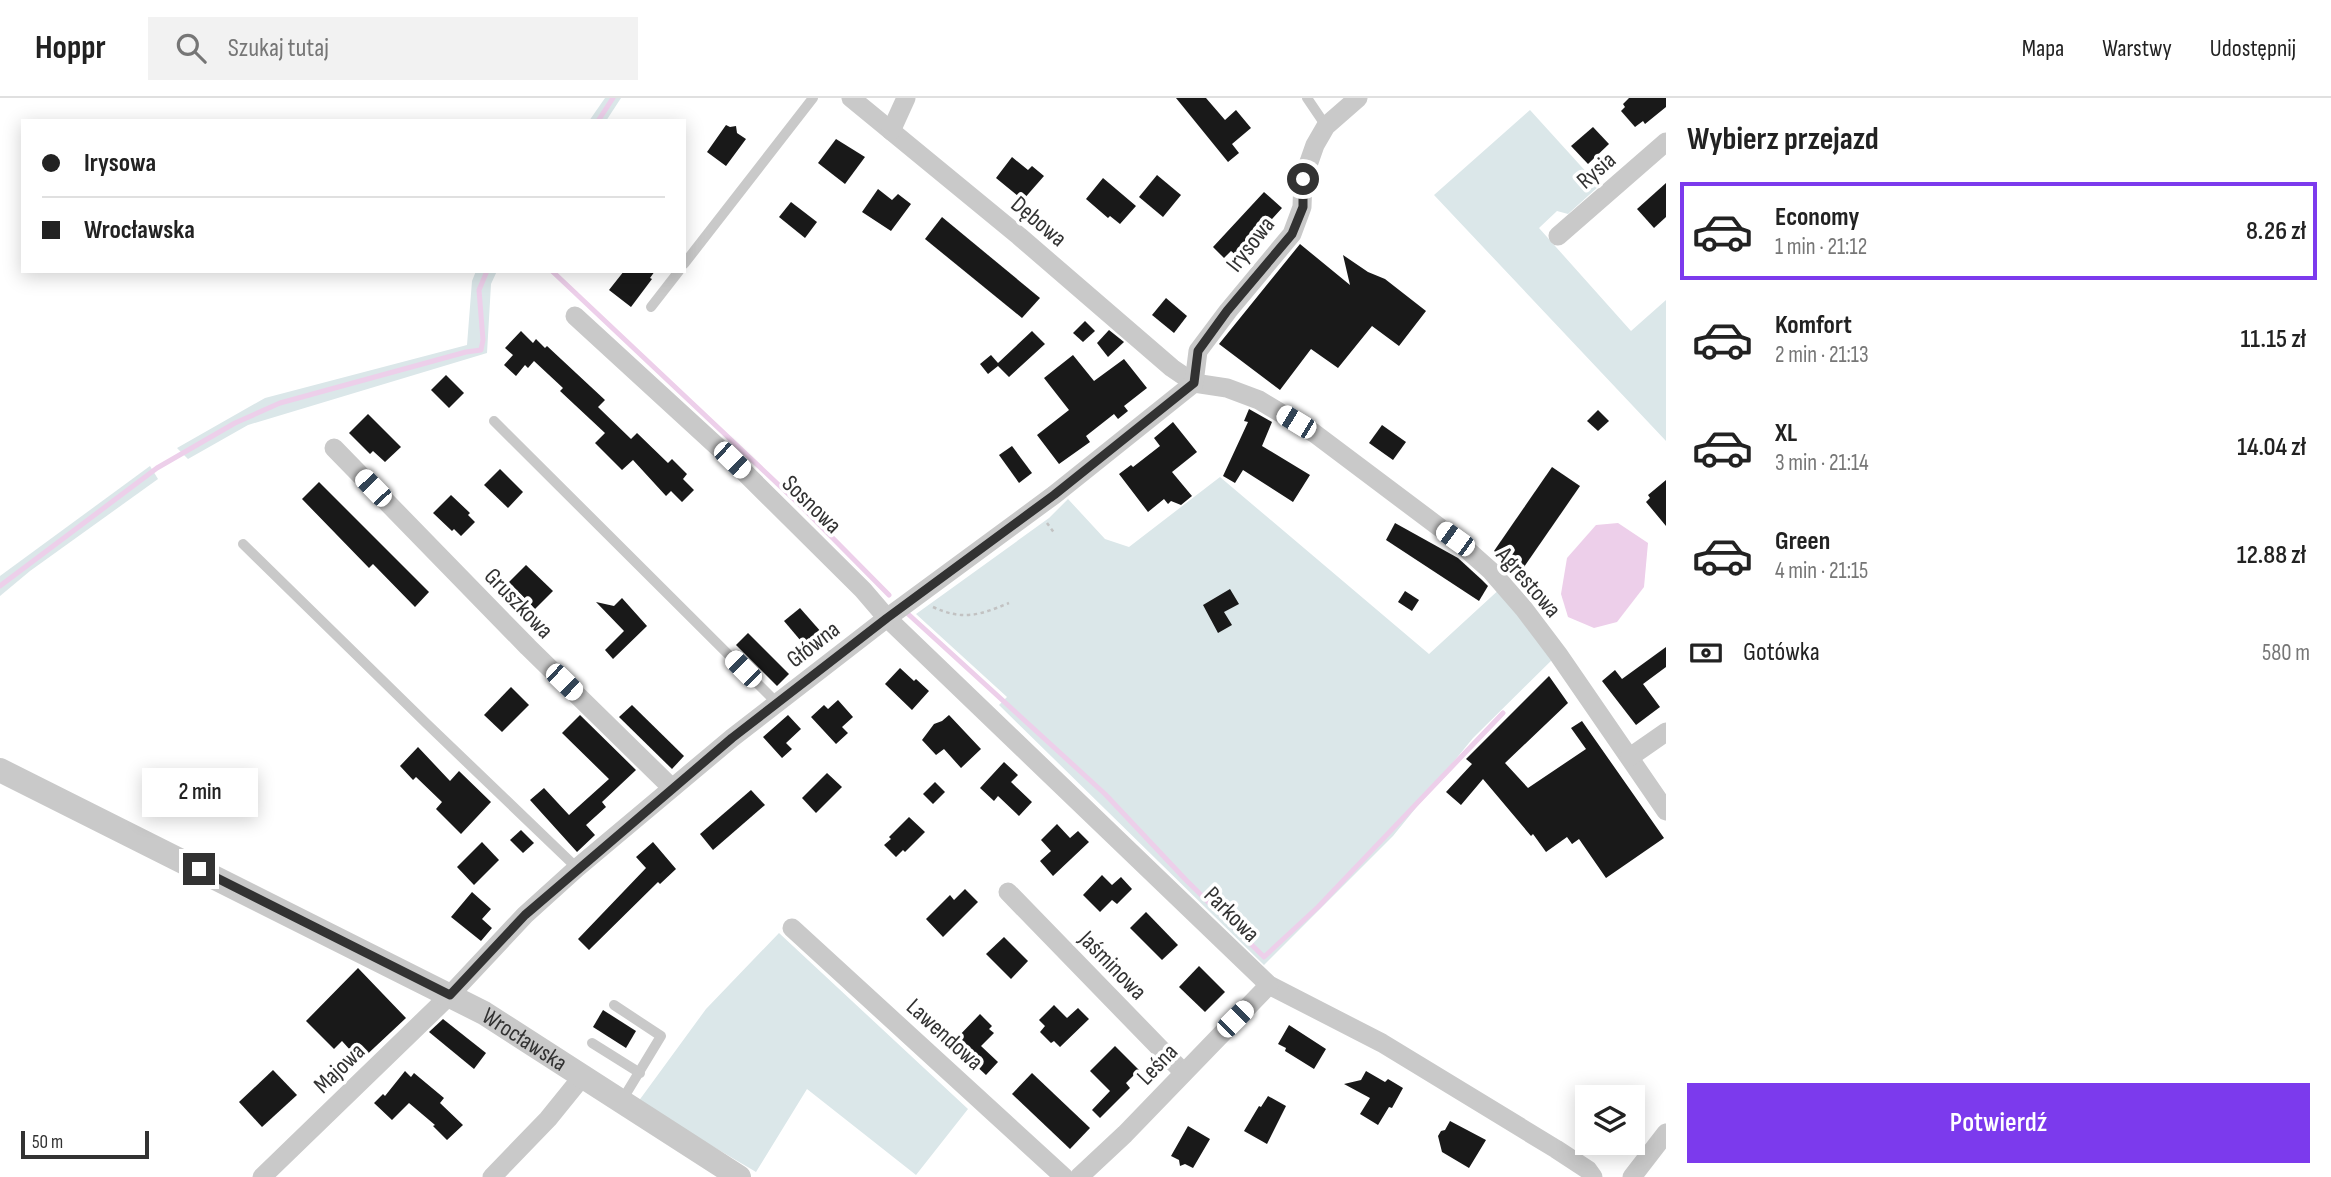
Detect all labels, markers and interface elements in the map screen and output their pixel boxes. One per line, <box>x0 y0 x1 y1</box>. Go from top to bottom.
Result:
search box <box>148 17 638 80</box>
text: Hoppr <box>35 28 106 68</box>
icon: search <box>172 29 210 67</box>
text: Szukaj tutaj <box>228 33 329 64</box>
text: Mapa <box>2022 34 2064 63</box>
text: Warstwy <box>2102 34 2172 63</box>
text: Udostępnij <box>2210 34 2296 63</box>
text: Wybierz przejazd <box>1687 120 1879 159</box>
street label: Rysia <box>1571 146 1622 195</box>
text: Irysowa <box>84 148 156 179</box>
route start <box>1287 163 1319 195</box>
street label: Dębowa <box>1005 190 1072 253</box>
icon: car <box>1691 200 1754 263</box>
text: Economy <box>1775 202 1859 233</box>
street label: Irysowa <box>1220 211 1281 278</box>
text: Wrocławska <box>84 215 195 246</box>
text: 8.26 zł <box>2246 216 2306 247</box>
text: 1 min · 21:12 <box>1775 233 1867 261</box>
icon: car <box>1691 308 1754 371</box>
text: Komfort <box>1775 310 1852 341</box>
text: 11.15 zł <box>2240 324 2306 355</box>
text: 2 min · 21:13 <box>1775 341 1869 369</box>
car <box>1273 402 1320 442</box>
icon: car <box>1691 416 1754 479</box>
text: XL <box>1775 418 1797 449</box>
text: 14.04 zł <box>2237 432 2306 463</box>
car <box>710 438 755 482</box>
text: 3 min · 21:14 <box>1775 449 1869 477</box>
car <box>351 466 396 510</box>
street label: Sosnowa <box>776 469 847 540</box>
car <box>1432 518 1479 560</box>
icon: car <box>1691 524 1754 587</box>
text: Green <box>1775 526 1830 557</box>
street label: Agrestowa <box>1489 540 1567 624</box>
text: 12.88 zł <box>2237 540 2306 571</box>
text: 4 min · 21:15 <box>1775 557 1868 585</box>
street label: Gruszkowa <box>478 562 559 645</box>
street label: Główna <box>781 615 846 674</box>
icon: cash <box>1687 634 1725 672</box>
text: Gotówka <box>1743 637 1820 668</box>
text: 580 m <box>2262 639 2310 667</box>
car <box>721 647 766 691</box>
car <box>542 660 587 704</box>
callout: 2 min <box>141 768 257 816</box>
text: 2 min <box>178 778 222 806</box>
route end <box>183 853 215 885</box>
street label: Parkowa <box>1198 880 1266 948</box>
street label: Jaśminowa <box>1072 924 1153 1006</box>
street label: Lawendowa <box>900 992 989 1076</box>
car <box>1213 997 1258 1041</box>
street label: Wrocławska <box>476 1002 573 1078</box>
street label: Majowa <box>308 1037 371 1100</box>
street label: Leśna <box>1131 1038 1184 1091</box>
button: Potwierdź <box>1687 1083 2310 1163</box>
map controls <box>1575 1085 1645 1155</box>
button: layers <box>1575 1085 1645 1155</box>
scale bar <box>21 1128 149 1160</box>
text: 50 m <box>32 1131 63 1154</box>

